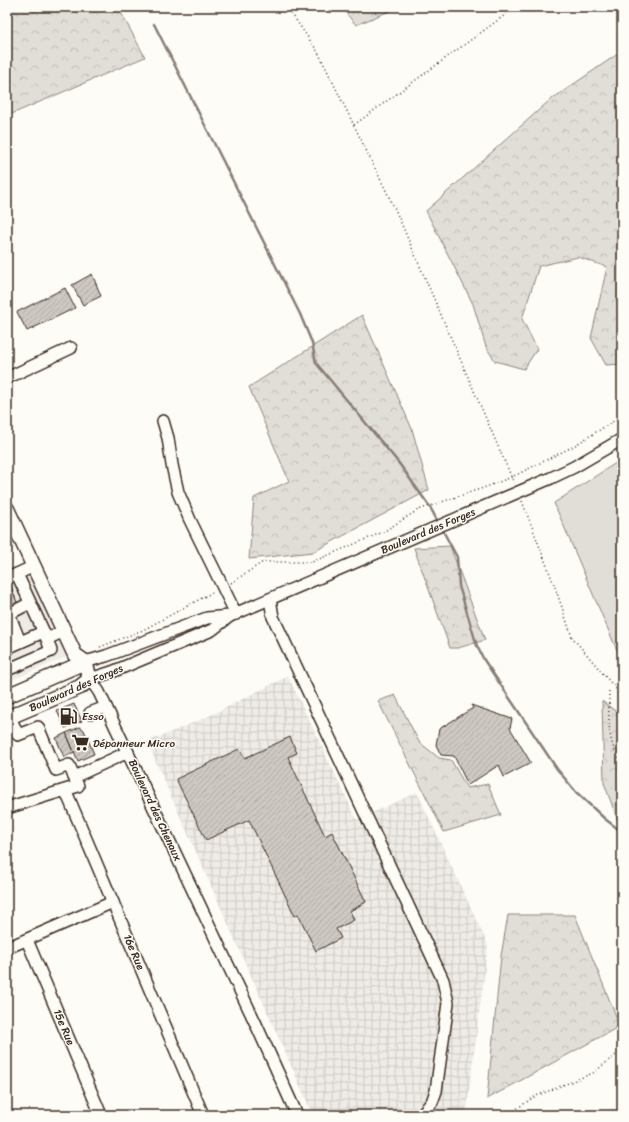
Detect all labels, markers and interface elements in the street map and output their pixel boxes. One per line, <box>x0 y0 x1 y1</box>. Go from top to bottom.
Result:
street label: Boulevard des Forges <box>378 502 479 560</box>
street label: Boulevard des Forges <box>26 659 127 717</box>
fuel station icon: Esso <box>59 706 79 726</box>
place label: Esso <box>82 707 104 726</box>
supermarket icon: Dépanneur Micro <box>70 733 90 753</box>
place label: Dépanneur Micro <box>93 734 175 753</box>
street label: Boulevard des Chenaux <box>123 756 187 864</box>
street label: 16e Rue <box>118 931 150 974</box>
street label: 15e Rue <box>48 1006 80 1049</box>

